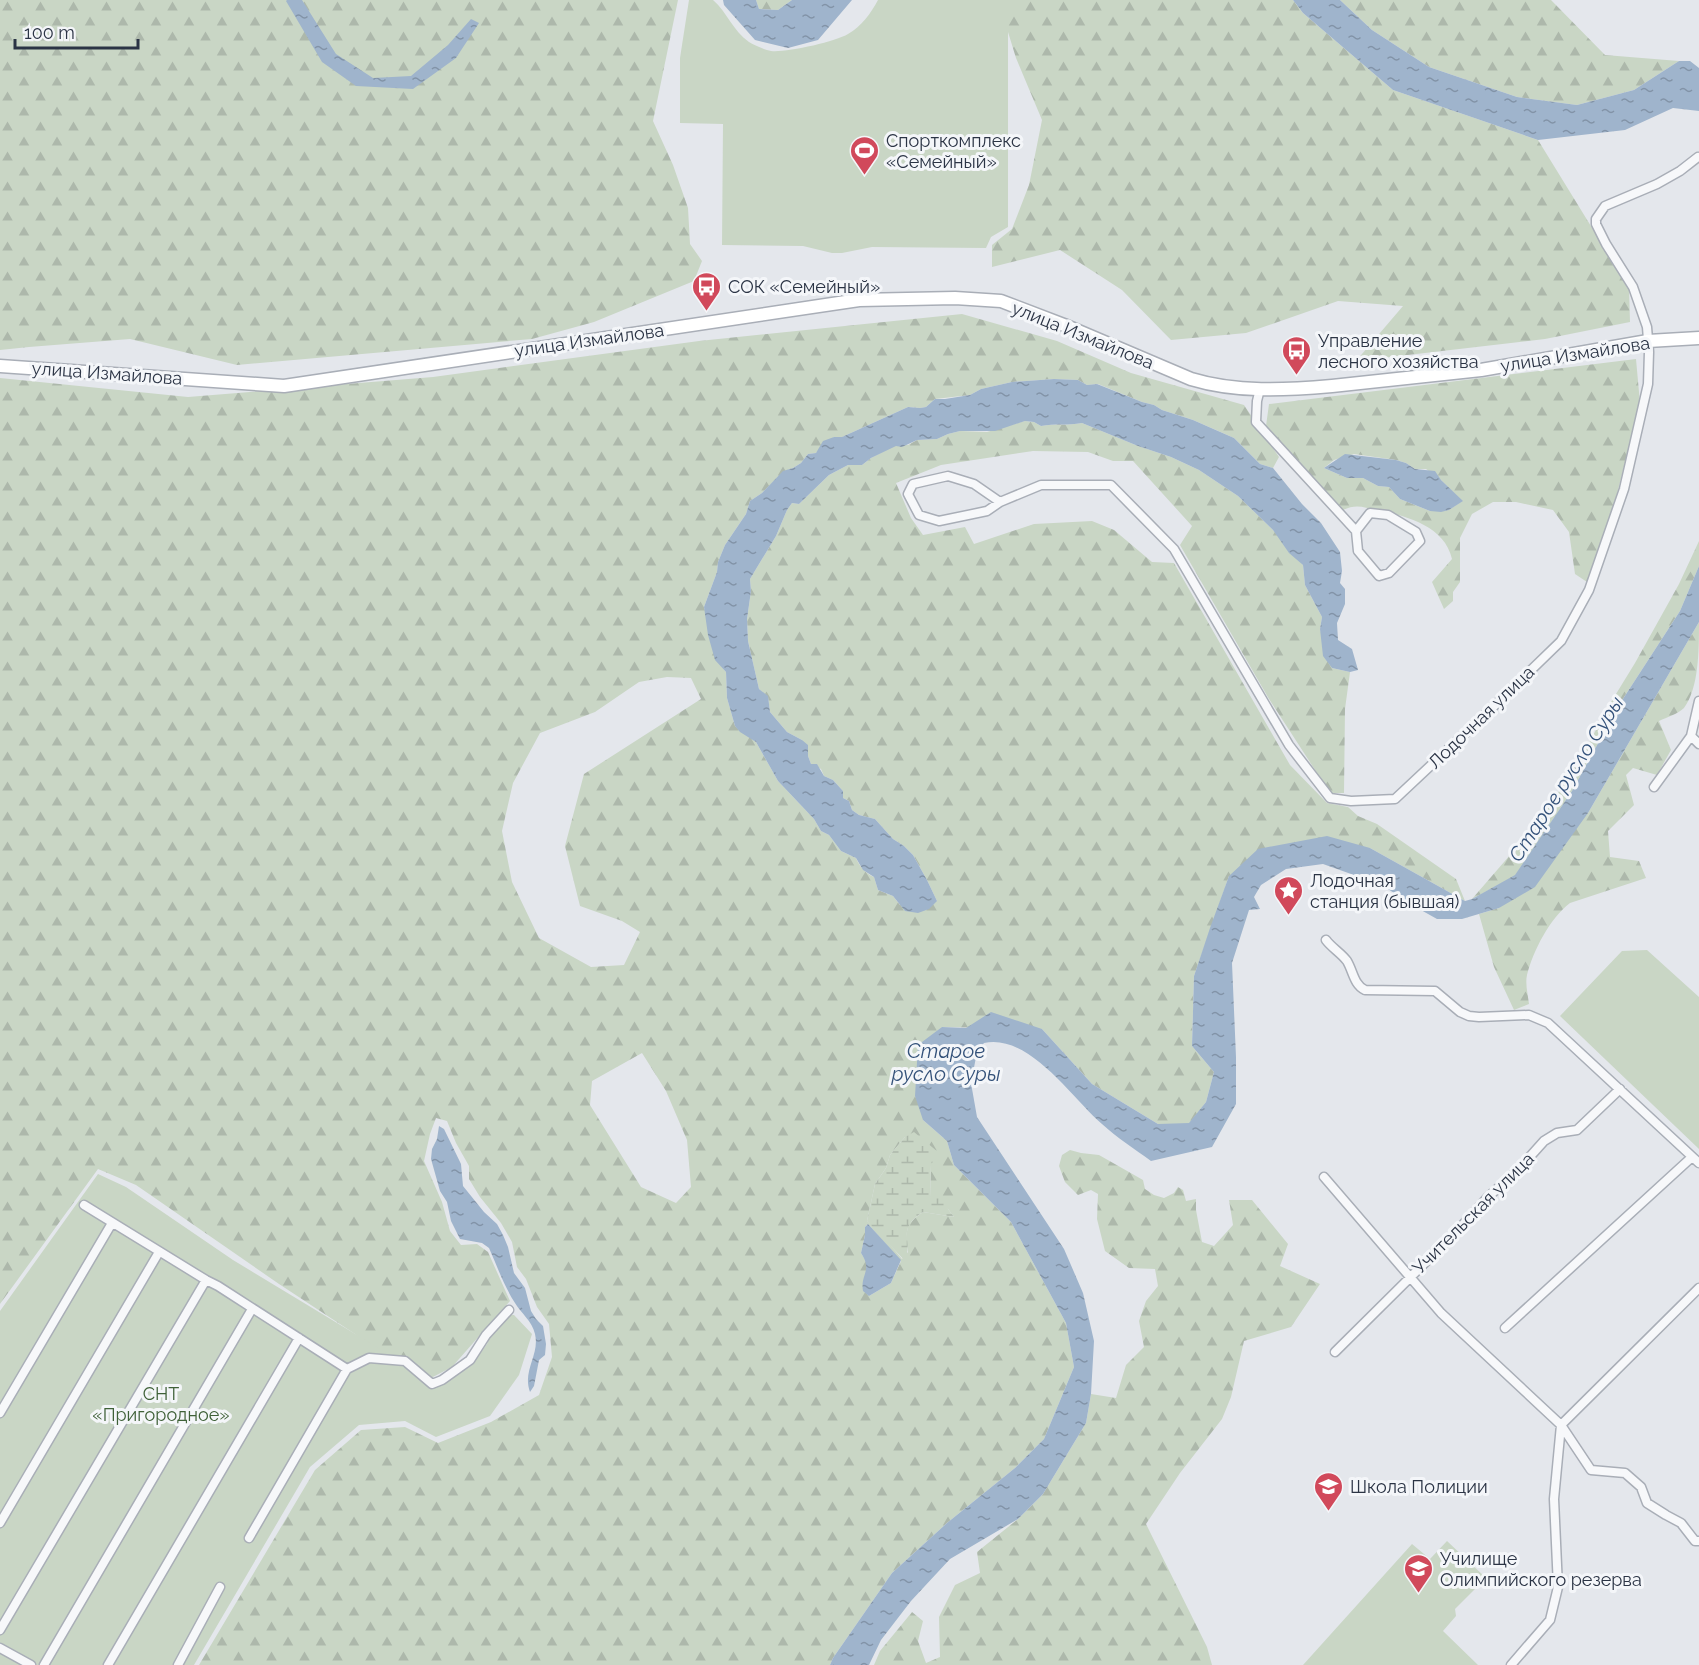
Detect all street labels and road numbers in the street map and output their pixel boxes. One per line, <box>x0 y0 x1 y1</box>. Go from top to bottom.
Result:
street label: улица Измайлова <box>1009 297 1157 373</box>
street label: улица Измайлова <box>513 319 665 361</box>
street label: улица Измайлова <box>1499 332 1651 376</box>
street label: улица Измайлова <box>31 357 183 389</box>
street label: Лодочная улица <box>1424 661 1538 773</box>
street label: Учительская улица <box>1408 1148 1538 1278</box>

